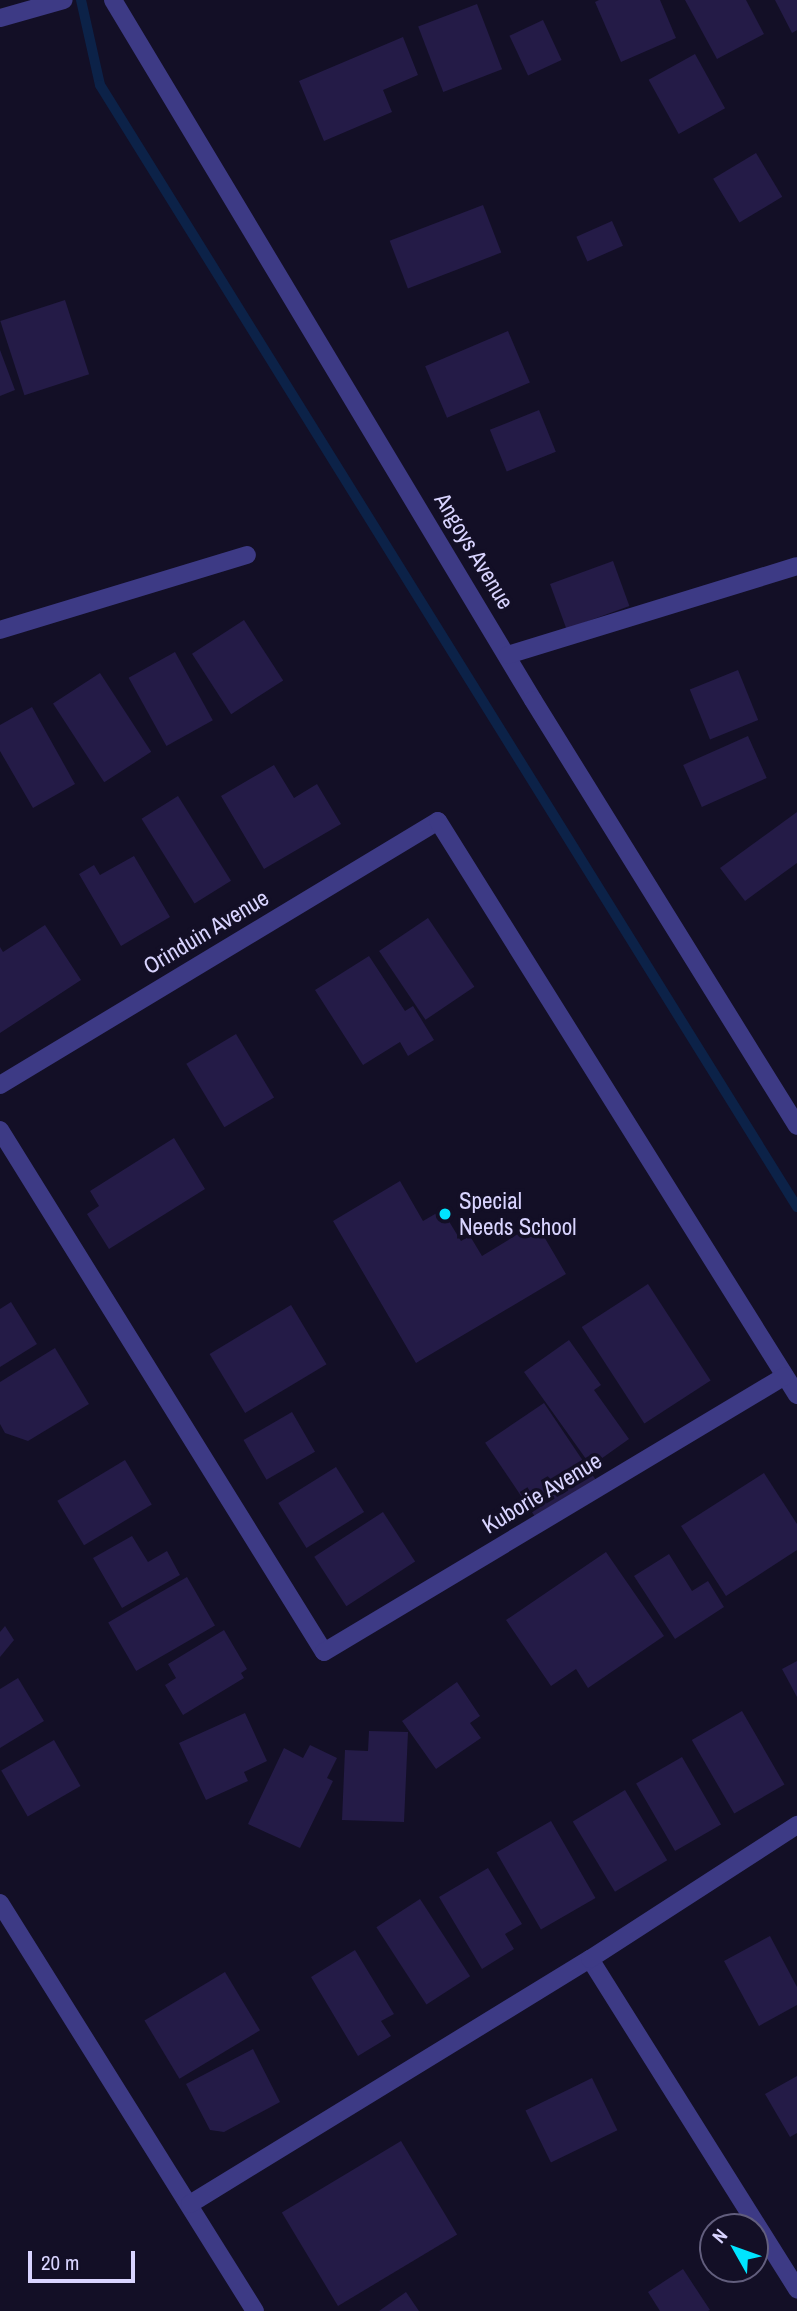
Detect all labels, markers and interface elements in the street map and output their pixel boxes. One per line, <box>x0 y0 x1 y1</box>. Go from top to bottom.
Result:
street label: Angoys Avenue <box>428 487 520 615</box>
street label: Orinduin Avenue <box>138 884 274 980</box>
place label: Special Needs School <box>459 1187 576 1241</box>
marker: Special Needs School <box>437 1206 453 1222</box>
street label: Kuborie Avenue <box>477 1446 607 1540</box>
north arrow <box>699 2213 769 2283</box>
text: N <box>706 2223 733 2248</box>
scale bar <box>32 2238 138 2282</box>
text: 20 m <box>41 2248 79 2277</box>

